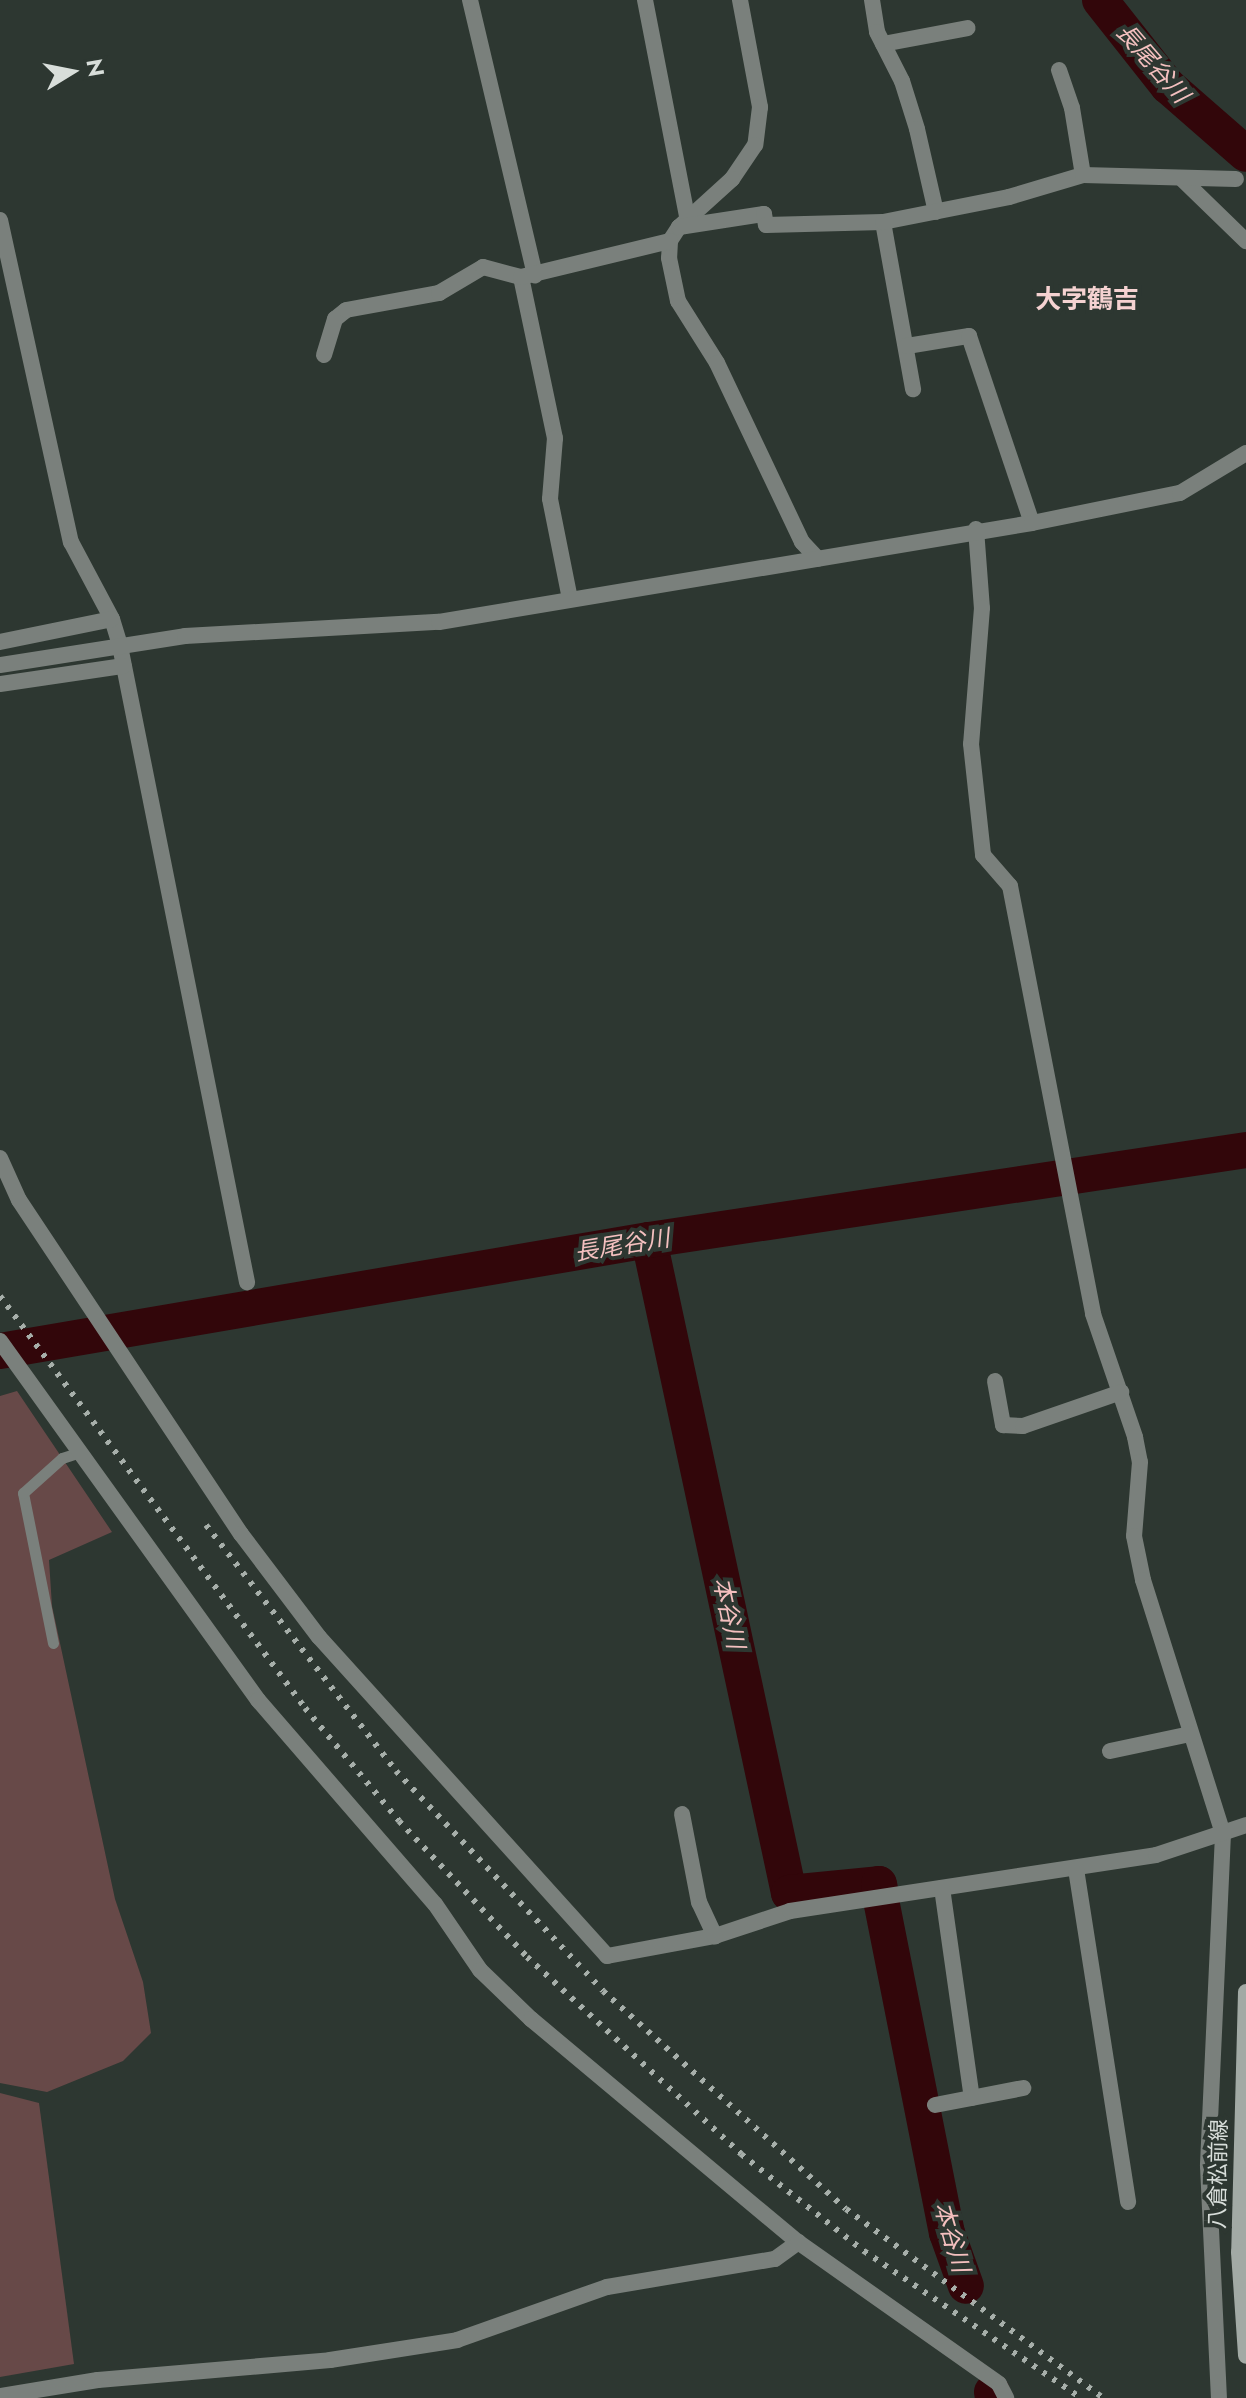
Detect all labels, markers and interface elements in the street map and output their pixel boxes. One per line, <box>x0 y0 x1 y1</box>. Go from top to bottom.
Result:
water label: 長尾谷川 <box>1111 17 1195 109</box>
north arrow <box>32 32 112 112</box>
text: N <box>78 56 113 79</box>
district label: 大字鶴吉 <box>1035 284 1139 316</box>
water label: 長尾谷川 <box>572 1223 672 1267</box>
water label: 本谷川 <box>707 1575 751 1651</box>
street label: 八倉松前線 <box>1204 2119 1232 2229</box>
water label: 本谷川 <box>928 2198 976 2276</box>

